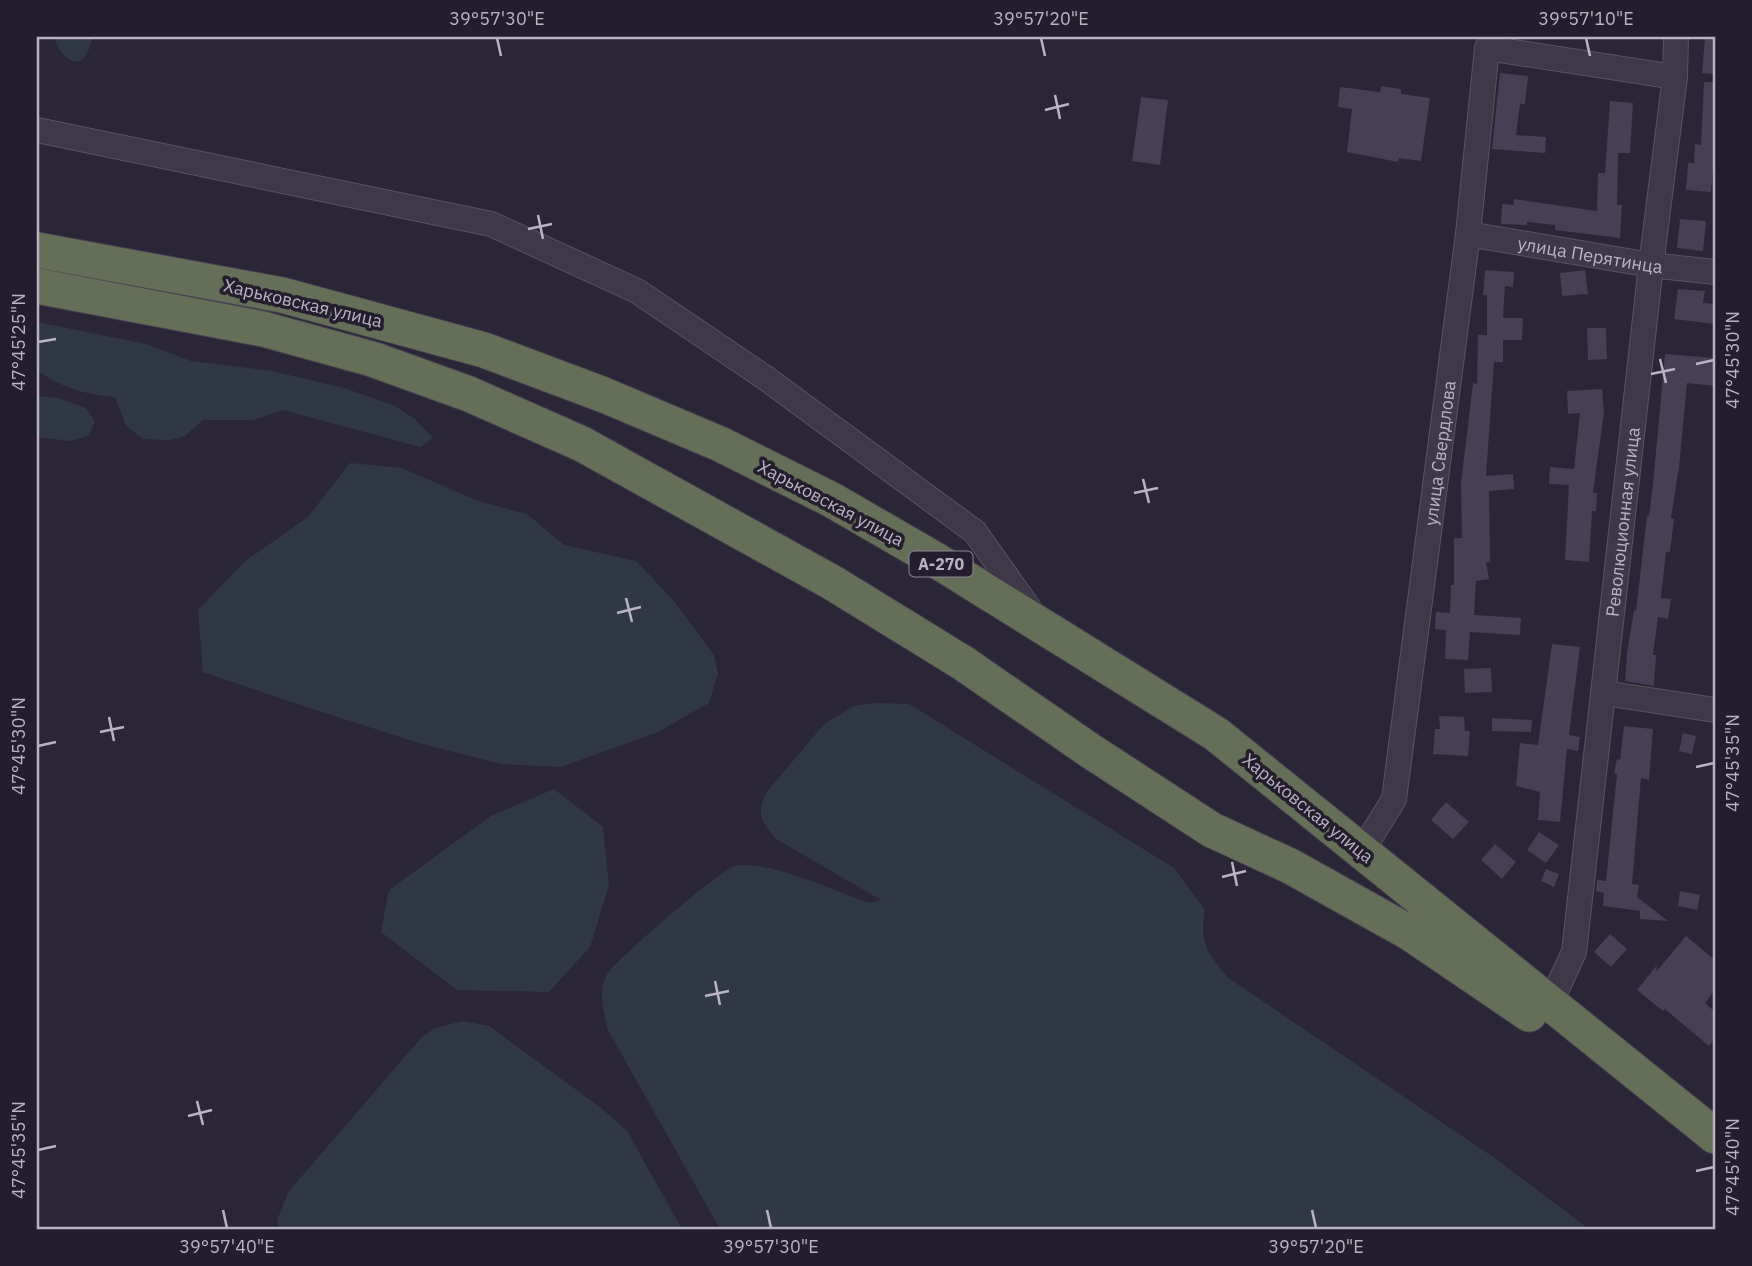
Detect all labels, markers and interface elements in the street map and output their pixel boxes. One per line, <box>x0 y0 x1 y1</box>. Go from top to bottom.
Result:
text: 39°57'30"E <box>449 7 545 30</box>
text: 39°57'20"E <box>993 7 1089 30</box>
text: 39°57'10"E <box>1538 7 1634 30</box>
street label: улица Перятинца <box>1516 231 1664 278</box>
street label: Харьковская улица <box>221 274 385 333</box>
text: 47°45'25"N <box>7 293 30 391</box>
text: 47°45'30"N <box>1721 311 1744 409</box>
street label: улица Свердлова <box>1418 379 1460 527</box>
street label: Революционная улица <box>1600 425 1644 618</box>
street label: Харьковская улица <box>754 455 908 551</box>
road number: А-270 <box>909 552 972 576</box>
text: 47°45'30"N <box>7 697 30 795</box>
text: 47°45'35"N <box>1721 714 1744 812</box>
street label: Харьковская улица <box>1238 748 1379 868</box>
text: 47°45'35"N <box>7 1101 30 1199</box>
text: 47°45'40"N <box>1721 1118 1744 1216</box>
text: 39°57'40"E <box>179 1235 275 1258</box>
text: 39°57'30"E <box>723 1235 819 1258</box>
text: 39°57'20"E <box>1268 1235 1364 1258</box>

